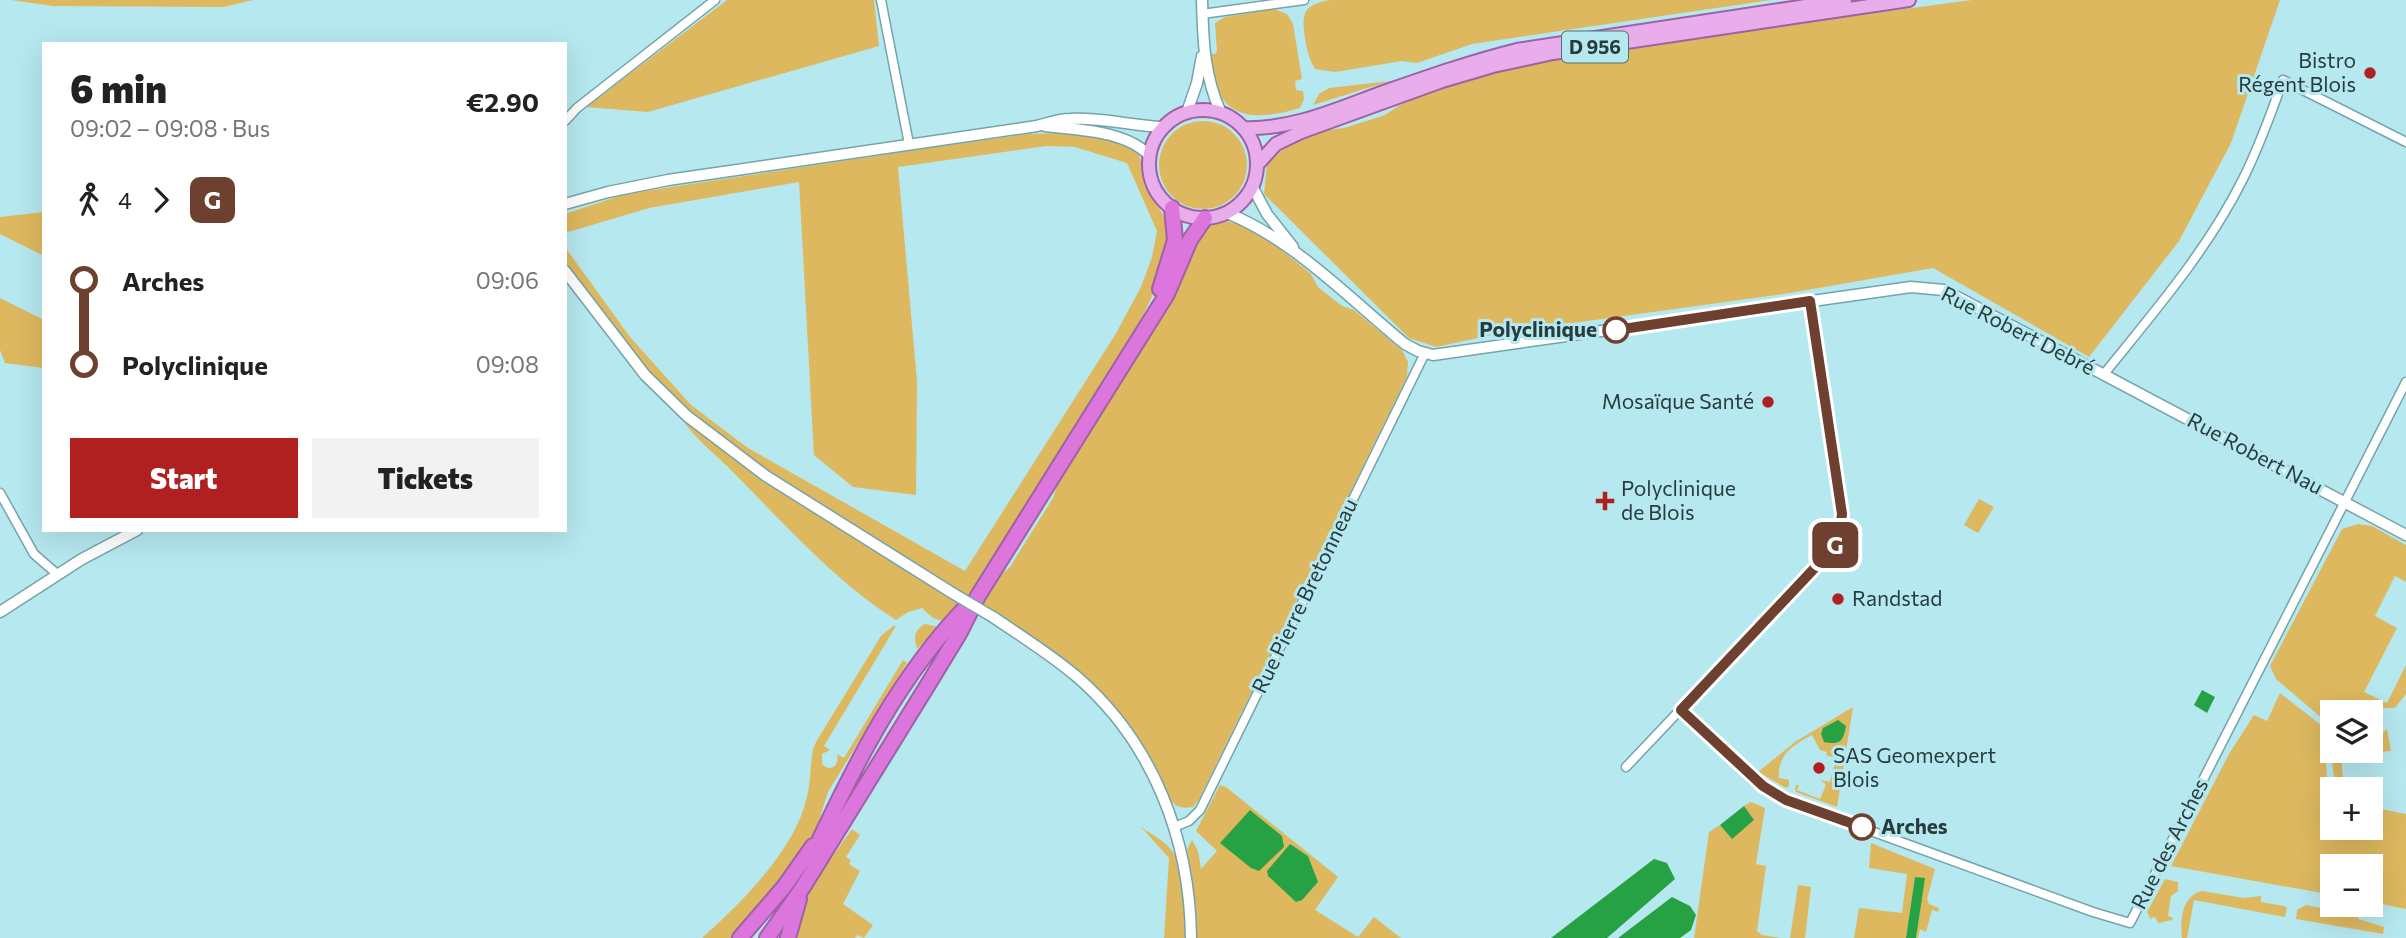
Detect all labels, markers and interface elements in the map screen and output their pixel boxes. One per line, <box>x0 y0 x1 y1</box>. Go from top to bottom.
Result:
road number: D 956 <box>1562 32 1628 62</box>
place label: Bistro Régent Blois <box>2238 47 2356 96</box>
text: 6 min <box>70 64 167 111</box>
marker: Bistro Régent Blois <box>2362 65 2378 81</box>
text: €2.90 <box>466 86 539 117</box>
text: 09:02 – 09:08 · Bus <box>70 114 270 142</box>
icon: walk <box>70 181 108 219</box>
icon: forward <box>142 181 180 219</box>
text: G <box>204 185 221 214</box>
text: 4 <box>118 186 132 214</box>
text: Arches <box>122 265 205 296</box>
text: 09:06 <box>476 266 539 294</box>
street label: Rue Robert Debré <box>1938 280 2100 379</box>
place label: Polyclinique <box>1479 316 1597 341</box>
marker: Polyclinique <box>1603 317 1629 343</box>
text: Polyclinique <box>122 349 268 380</box>
text: 09:08 <box>476 350 539 378</box>
place label: Mosaïque Santé <box>1602 388 1754 413</box>
marker: Mosaïque Santé <box>1760 394 1776 410</box>
street label: Rue Robert Nau <box>2184 406 2328 499</box>
button: Start <box>70 438 298 518</box>
button: Tickets <box>312 438 539 518</box>
place label: Polyclinique de Blois <box>1621 475 1736 524</box>
marker: Polyclinique de Blois <box>1595 491 1615 511</box>
street label: Rue Pierre Bretonneau <box>1246 494 1362 697</box>
line badge: G <box>1812 522 1858 568</box>
text: G <box>1826 530 1844 559</box>
place label: Randstad <box>1852 585 1942 610</box>
marker: Randstad <box>1830 591 1846 607</box>
map controls <box>2320 700 2383 917</box>
button: layers <box>2320 700 2383 763</box>
place label: SAS Geomexpert Blois <box>1833 742 1996 791</box>
marker: SAS Geomexpert Blois <box>1811 760 1827 776</box>
street label: Rue des Arches <box>2125 774 2212 913</box>
button: + <box>2320 777 2383 840</box>
place label: Arches <box>1881 813 1948 838</box>
marker: Arches <box>1849 814 1875 840</box>
button: − <box>2320 854 2383 917</box>

